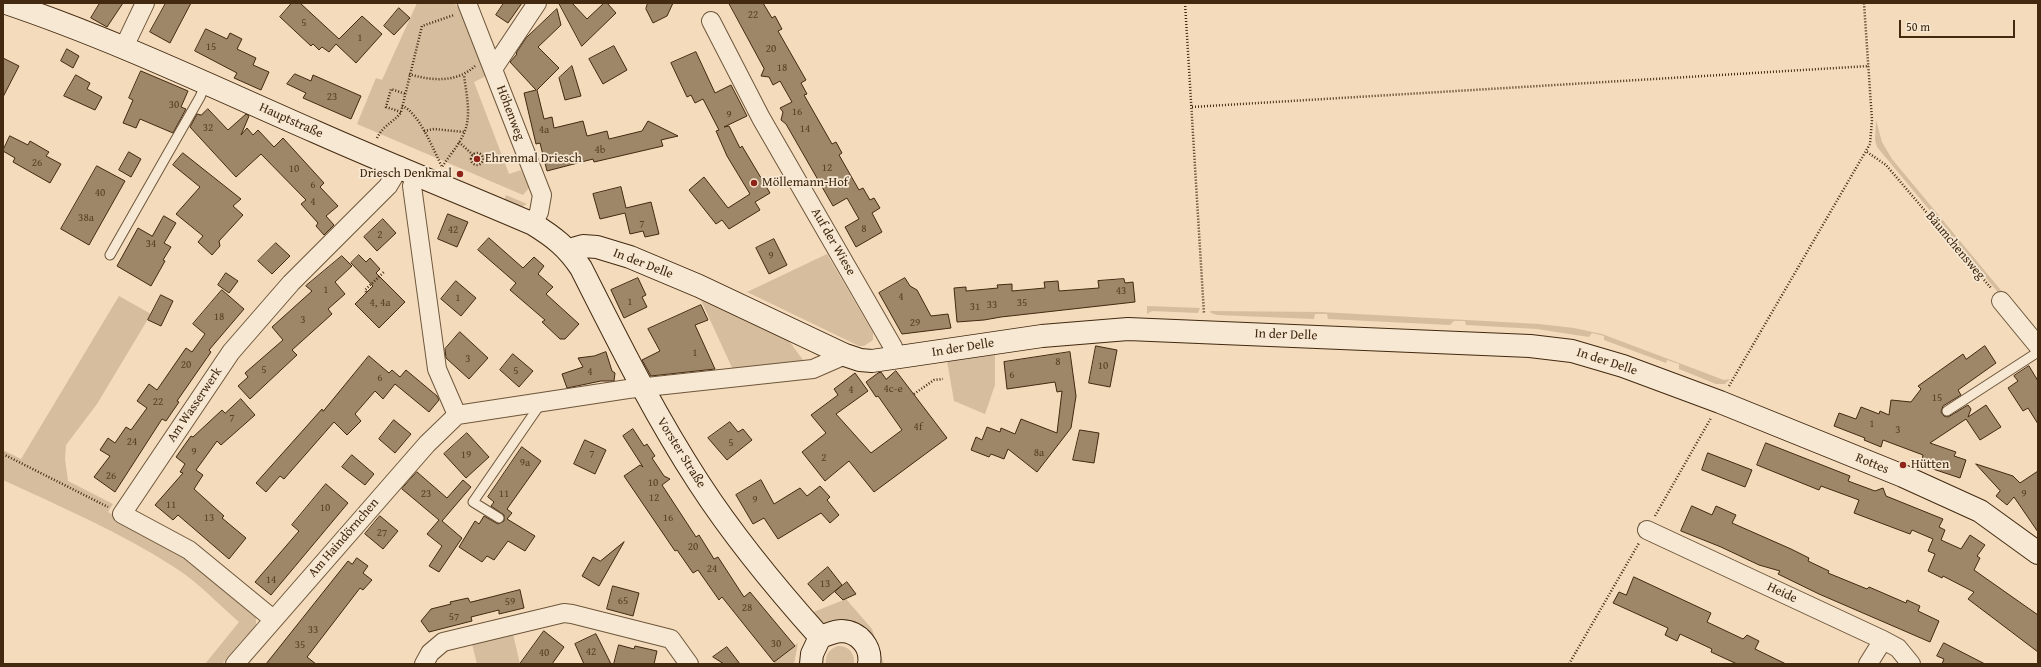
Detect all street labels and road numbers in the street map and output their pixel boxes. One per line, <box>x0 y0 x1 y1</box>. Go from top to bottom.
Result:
street label: Höhenweg <box>492 83 528 143</box>
street label: Hauptstraße <box>257 100 325 142</box>
street label: Auf der Wiese <box>807 206 859 278</box>
street label: Bäumchensweg <box>1922 209 1988 283</box>
street label: In der Delle <box>611 245 675 283</box>
street label: In der Delle <box>1254 326 1318 344</box>
street label: In der Delle <box>931 335 995 361</box>
street label: In der Delle <box>1575 345 1639 379</box>
street label: Am Wasserwerk <box>164 365 226 445</box>
street label: Vorster Straße <box>653 415 709 491</box>
street label: Rottes <box>1853 450 1891 478</box>
street label: Am Haindörnchen <box>305 495 383 581</box>
street label: Heide <box>1764 579 1800 607</box>

